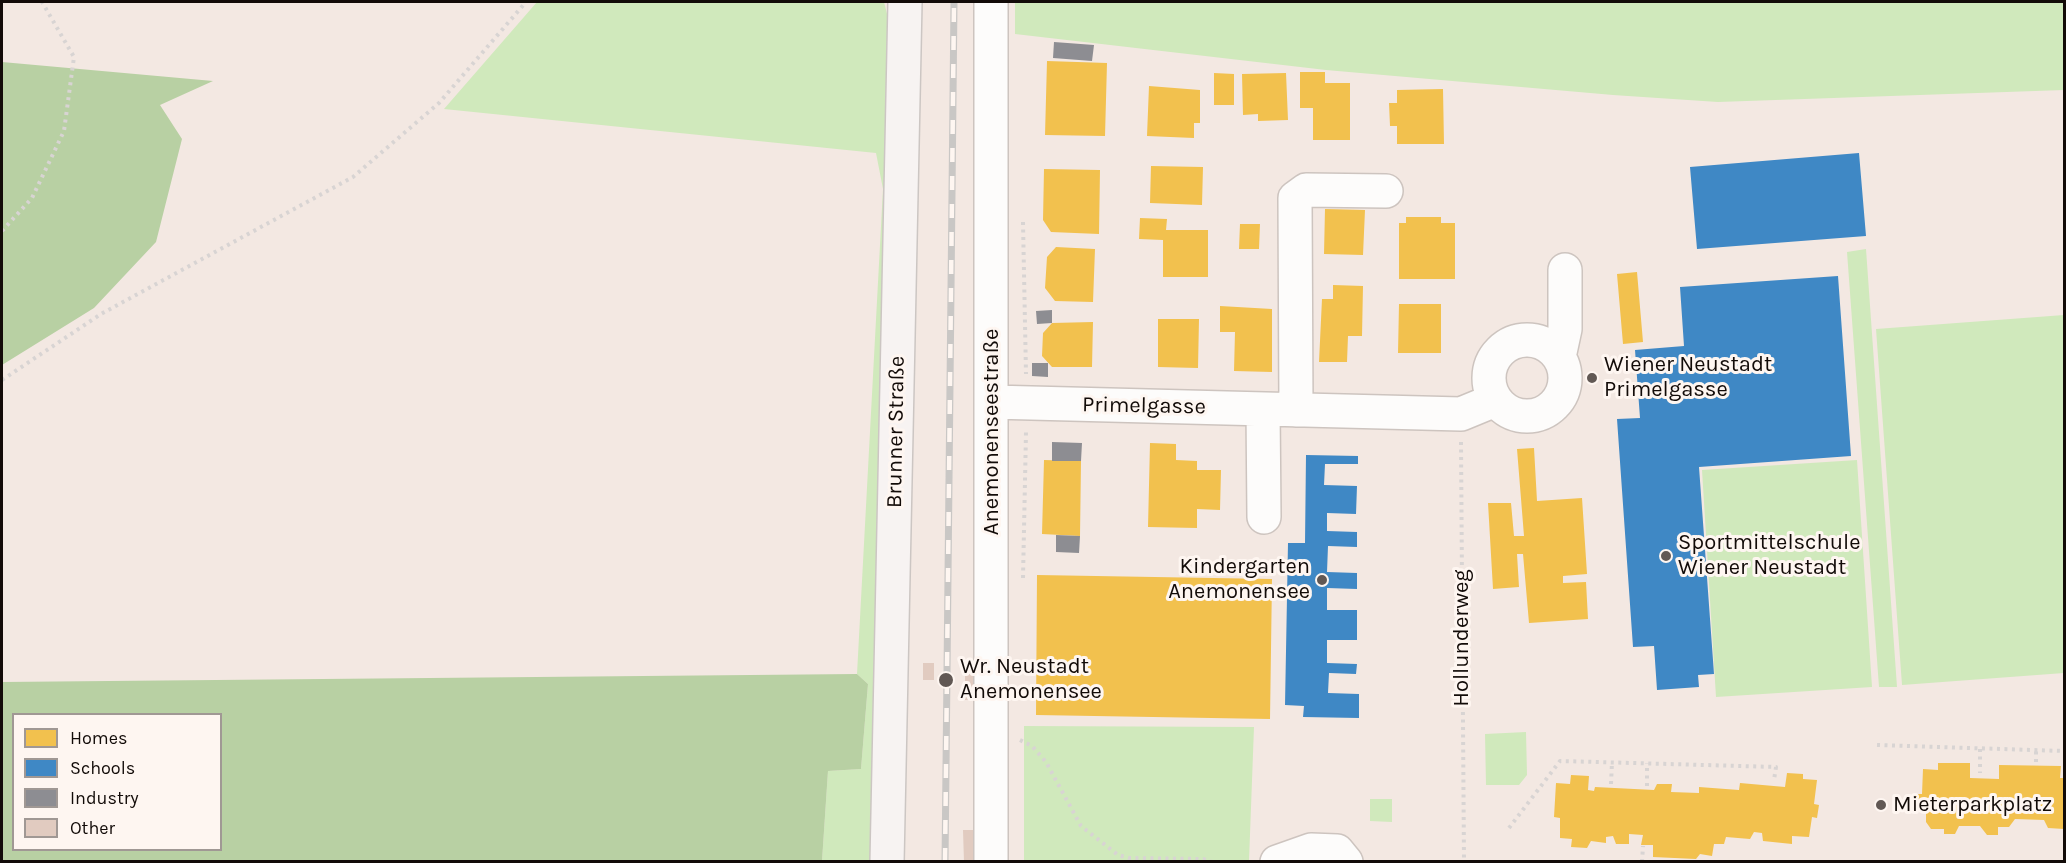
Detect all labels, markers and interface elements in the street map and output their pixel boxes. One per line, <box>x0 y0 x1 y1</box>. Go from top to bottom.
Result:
street label: Anemonenseestraße <box>979 329 1005 535</box>
place label: Wiener Neustadt Primelgasse <box>1604 352 1772 404</box>
street label: Brunner Straße <box>881 356 911 508</box>
marker: Wiener Neustadt Primelgasse <box>1585 371 1599 385</box>
street label: Primelgasse <box>1082 392 1206 420</box>
place label: Sportmittelschule Wiener Neustadt <box>1678 530 1861 582</box>
marker: Sportmittelschule Wiener Neustadt <box>1659 549 1673 563</box>
place label: Kindergarten Anemonensee <box>1168 554 1310 606</box>
street label: Hollunderweg <box>1449 569 1475 707</box>
marker: Kindergarten Anemonensee <box>1315 573 1329 587</box>
place label: Wr. Neustadt Anemonensee <box>960 654 1102 706</box>
marker: Wr. Neustadt Anemonensee <box>937 671 955 689</box>
legend <box>12 713 222 851</box>
text: Homes <box>70 727 127 749</box>
text: Schools <box>70 757 135 779</box>
text: Industry <box>70 787 139 809</box>
place label: Mieterparkplatz <box>1893 792 2052 818</box>
marker: Mieterparkplatz <box>1874 798 1888 812</box>
text: Other <box>70 817 115 839</box>

